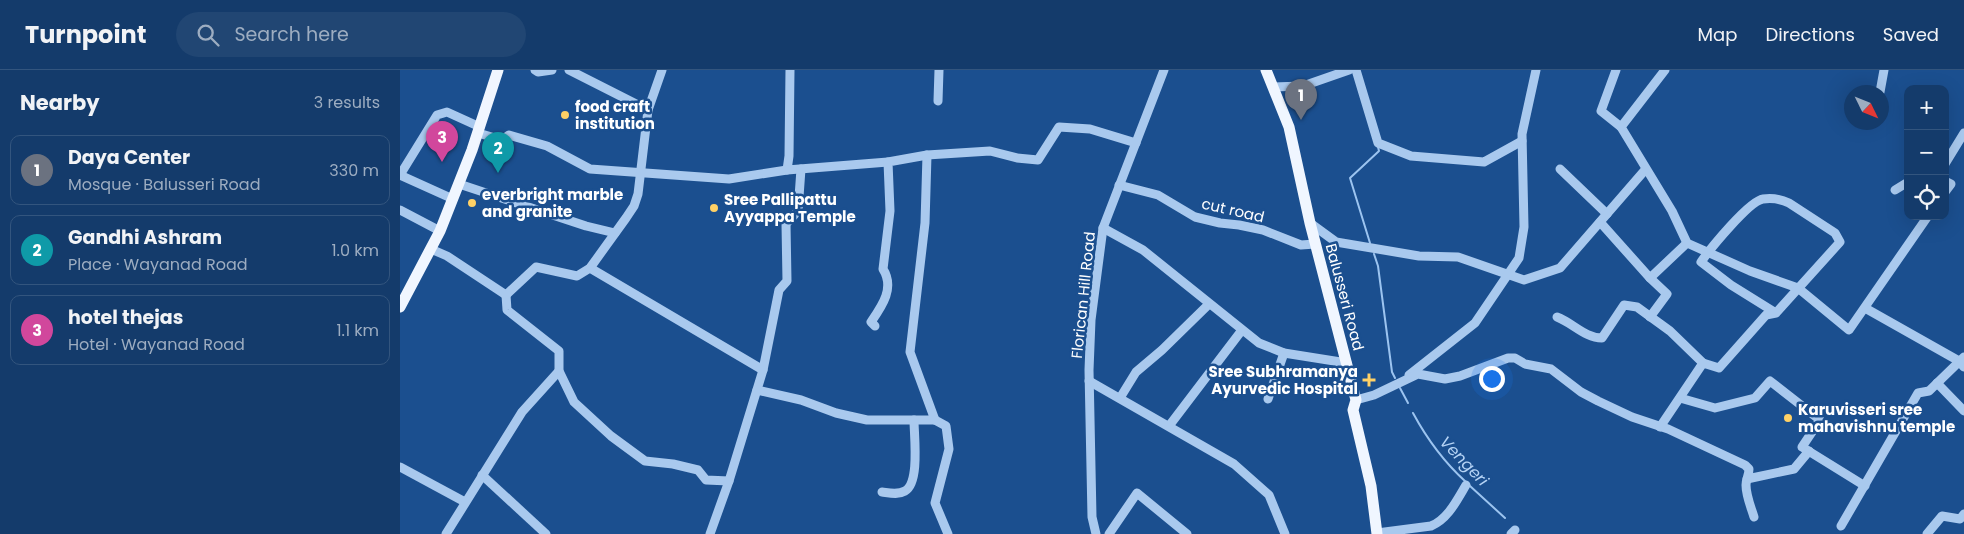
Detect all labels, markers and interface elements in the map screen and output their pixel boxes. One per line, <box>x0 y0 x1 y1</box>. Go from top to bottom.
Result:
search box <box>176 12 526 57</box>
text: Turnpoint <box>25 18 146 51</box>
icon: search <box>194 21 222 49</box>
text: Search here <box>234 21 349 48</box>
text: Map <box>1698 22 1737 47</box>
text: Directions <box>1765 22 1855 47</box>
text: Saved <box>1883 22 1939 47</box>
pin: 1 <box>1285 79 1317 120</box>
north arrow <box>1844 85 1889 130</box>
map controls <box>1904 85 1949 220</box>
button: + <box>1904 85 1949 130</box>
text: Nearby <box>20 88 100 117</box>
text: 3 results <box>314 91 380 114</box>
place label: food craft institution <box>575 96 655 134</box>
marker: food craft institution <box>559 109 571 121</box>
pin: 3 <box>426 121 458 162</box>
button: − <box>1904 130 1949 175</box>
pin: 2 <box>482 132 514 173</box>
text: Daya Center <box>68 144 190 171</box>
text: 1 <box>34 159 40 182</box>
text: 330 m <box>329 159 379 182</box>
text: Mosque · Balusseri Road <box>68 173 260 196</box>
button: locate <box>1904 175 1949 220</box>
place label: everbright marble and granite <box>482 184 623 222</box>
place label: Sree Pallipattu Ayyappa Temple <box>724 189 856 227</box>
street label: cut road <box>1200 193 1266 227</box>
marker: everbright marble and granite <box>466 197 478 209</box>
marker: Sree Pallipattu Ayyappa Temple <box>708 202 720 214</box>
text: Gandhi Ashram <box>68 224 222 251</box>
street label: Florican Hill Road <box>1066 231 1100 359</box>
text: 2 <box>32 239 42 262</box>
text: 1.0 km <box>331 239 379 262</box>
street label: Balusseri Road <box>1321 241 1369 353</box>
text: Place · Wayanad Road <box>68 253 248 276</box>
text: hotel thejas <box>68 304 183 331</box>
text: 3 <box>32 319 42 342</box>
text: 1.1 km <box>336 319 379 342</box>
text: Hotel · Wayanad Road <box>68 333 245 356</box>
place label: Sree Subhramanya Ayurvedic Hospital <box>1209 361 1358 399</box>
your location <box>1479 366 1505 392</box>
marker: Sree Subhramanya Ayurvedic Hospital <box>1362 373 1376 387</box>
place label: Karuvisseri sree mahavishnu temple <box>1798 399 1955 437</box>
marker: Karuvisseri sree mahavishnu temple <box>1782 412 1794 424</box>
water label: Vengeri <box>1434 431 1494 492</box>

